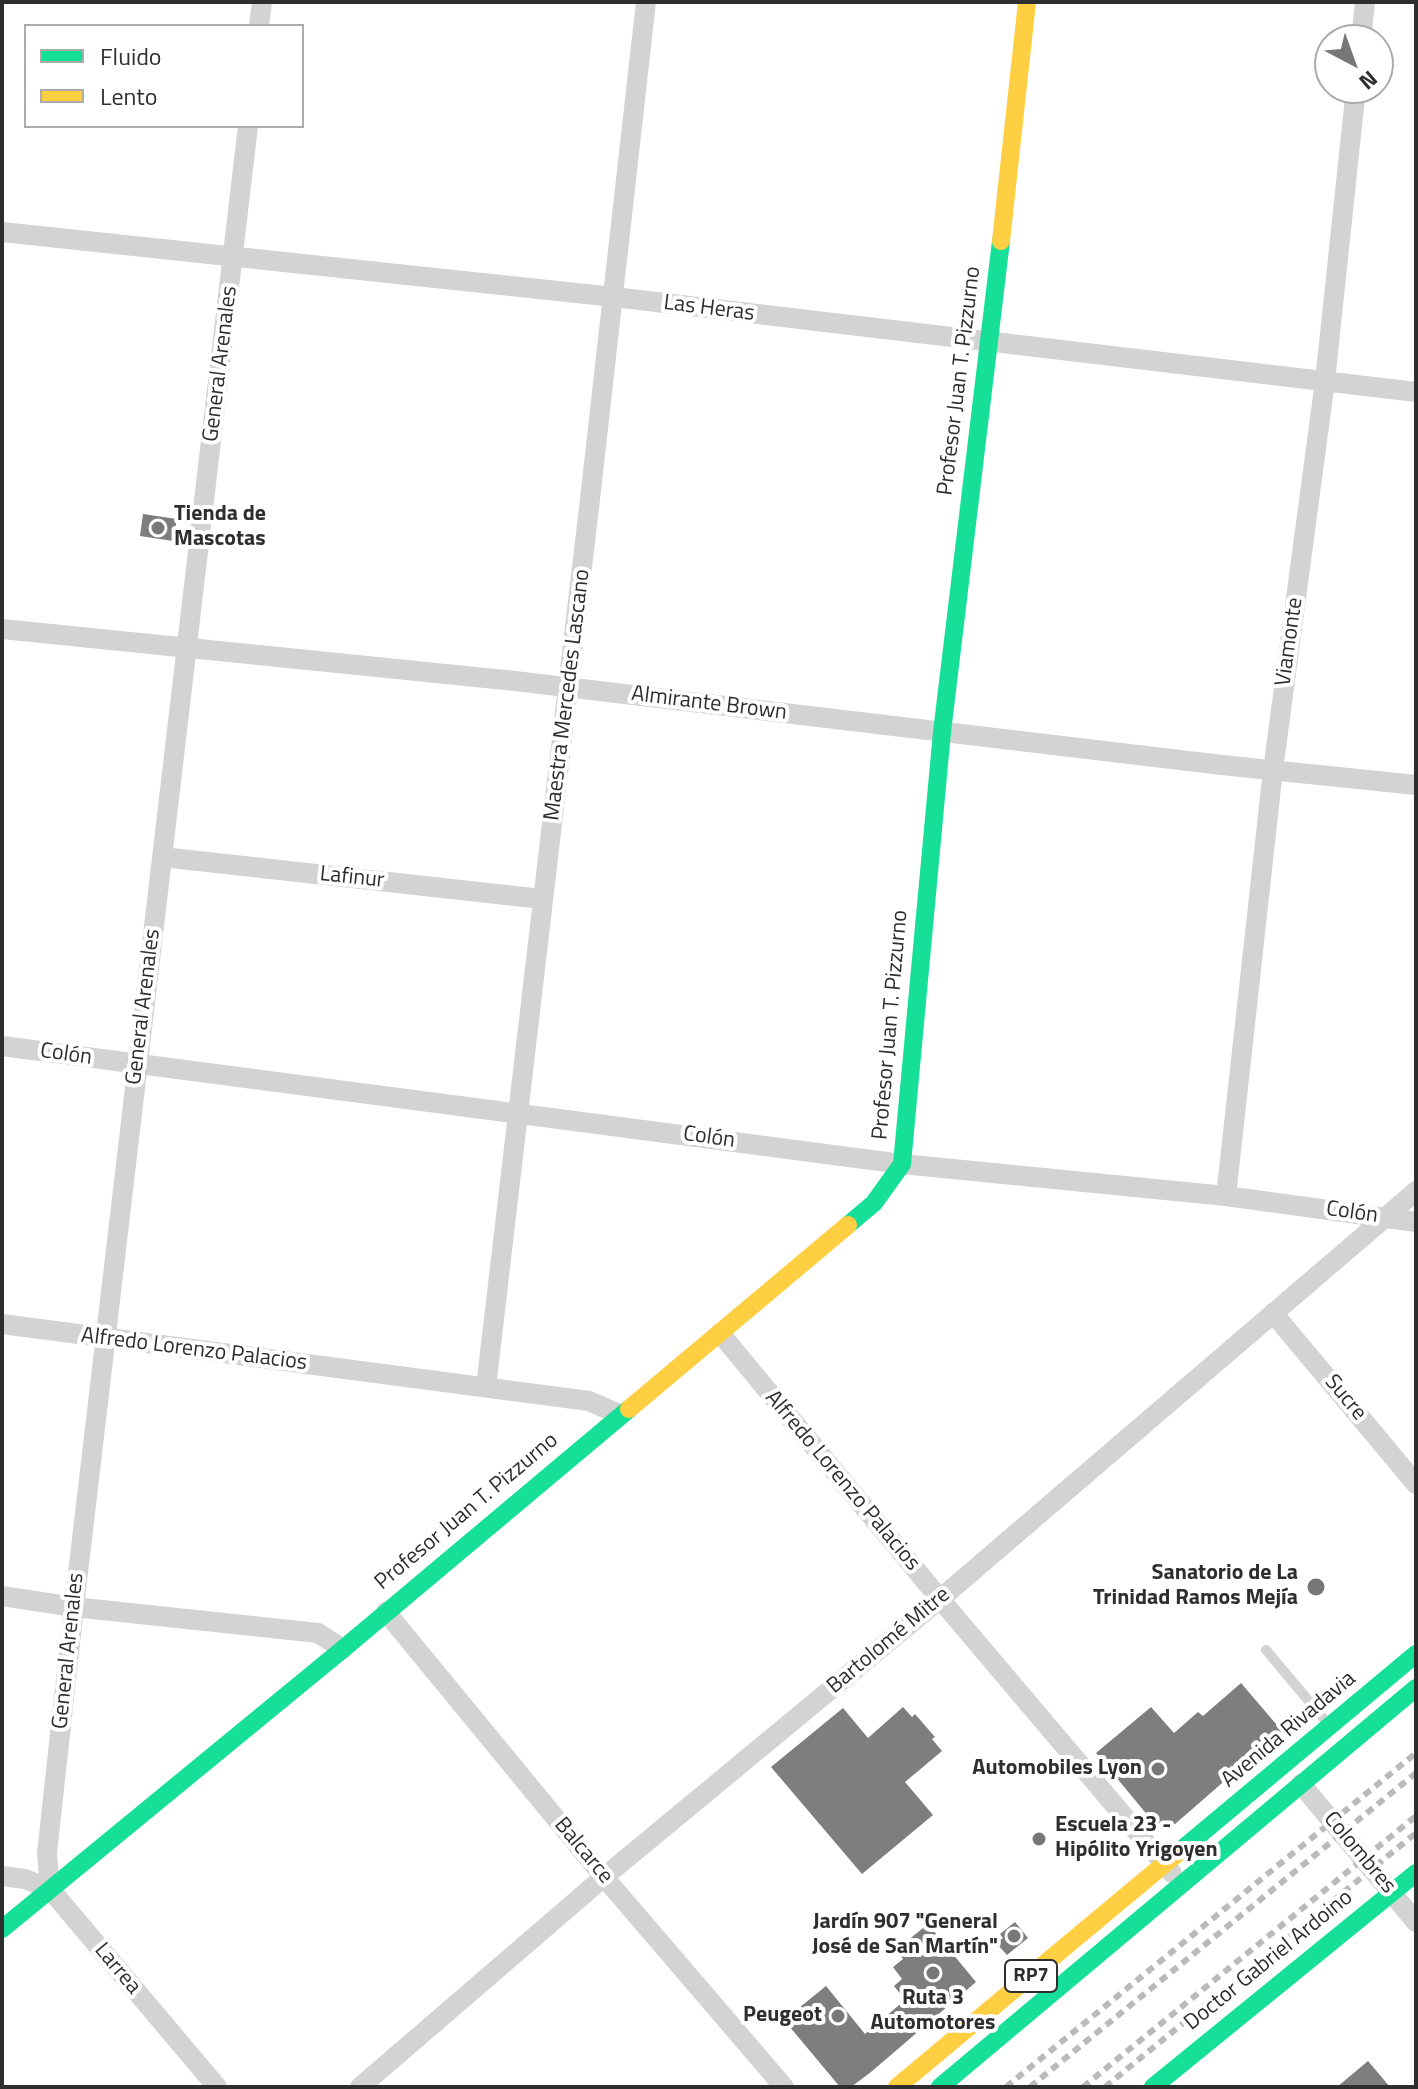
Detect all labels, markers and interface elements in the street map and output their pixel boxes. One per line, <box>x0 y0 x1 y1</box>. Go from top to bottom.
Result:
legend <box>24 24 304 128</box>
north arrow <box>1314 24 1394 104</box>
text: Fluido <box>100 38 162 74</box>
text: N <box>1352 63 1385 98</box>
text: Lento <box>100 78 157 114</box>
street label: Profesor Juan T. Pizzurno <box>933 265 987 497</box>
street label: General Arenales <box>198 284 244 444</box>
street label: Las Heras <box>662 290 756 328</box>
place label: Tienda de Mascotas <box>174 502 266 554</box>
marker: Tienda de Mascotas <box>149 519 167 537</box>
street label: Maestra Mercedes Lascano <box>539 568 597 822</box>
street label: Viamonte <box>1271 596 1309 688</box>
street label: Almirante Brown <box>630 681 788 727</box>
street label: Lafinur <box>318 861 386 895</box>
street label: Profesor Juan T. Pizzurno <box>868 909 914 1141</box>
street label: General Arenales <box>121 927 167 1087</box>
street label: Colón <box>38 1038 94 1072</box>
street label: Colón <box>681 1121 737 1155</box>
street label: Colón <box>1324 1196 1380 1230</box>
street label: Alfredo Lorenzo Palacios <box>80 1323 308 1377</box>
street label: Sucre <box>1318 1370 1372 1426</box>
street label: Alfredo Lorenzo Palacios <box>759 1386 925 1576</box>
street label: Profesor Juan T. Pizzurno <box>370 1428 564 1596</box>
place label: Sanatorio de La Trinidad Ramos Mejía <box>1093 1561 1298 1612</box>
street label: General Arenales <box>48 1572 90 1730</box>
marker: Sanatorio de La Trinidad Ramos Mejía <box>1305 1576 1327 1598</box>
street label: Bartolomé Mitre <box>822 1582 956 1700</box>
street label: Avenida Rivadavia <box>1217 1666 1361 1794</box>
place label: Automobiles Lyon <box>972 1756 1142 1782</box>
marker: Automobiles Lyon <box>1149 1760 1167 1778</box>
street label: Colombres <box>1317 1807 1401 1899</box>
street label: Balcarce <box>548 1813 618 1889</box>
place label: Escuela 23 - Hipólito Yrigoyen <box>1055 1813 1218 1864</box>
marker: Escuela 23 - Hipólito Yrigoyen <box>1030 1830 1048 1848</box>
street label: Doctor Gabriel Ardoino <box>1180 1885 1358 2037</box>
place label: Jardín 907 "General José de San Martín" <box>812 1910 998 1962</box>
marker: Jardín 907 "General José de San Martín" <box>1005 1927 1023 1945</box>
street label: Larrea <box>88 1938 146 2000</box>
road number: RP7 <box>1005 1960 1057 1992</box>
marker: Ruta 3 Automotores <box>924 1964 942 1982</box>
place label: Ruta 3 Automotores <box>871 1986 995 2038</box>
place label: Peugeot <box>743 2003 822 2029</box>
marker: Peugeot <box>829 2007 847 2025</box>

